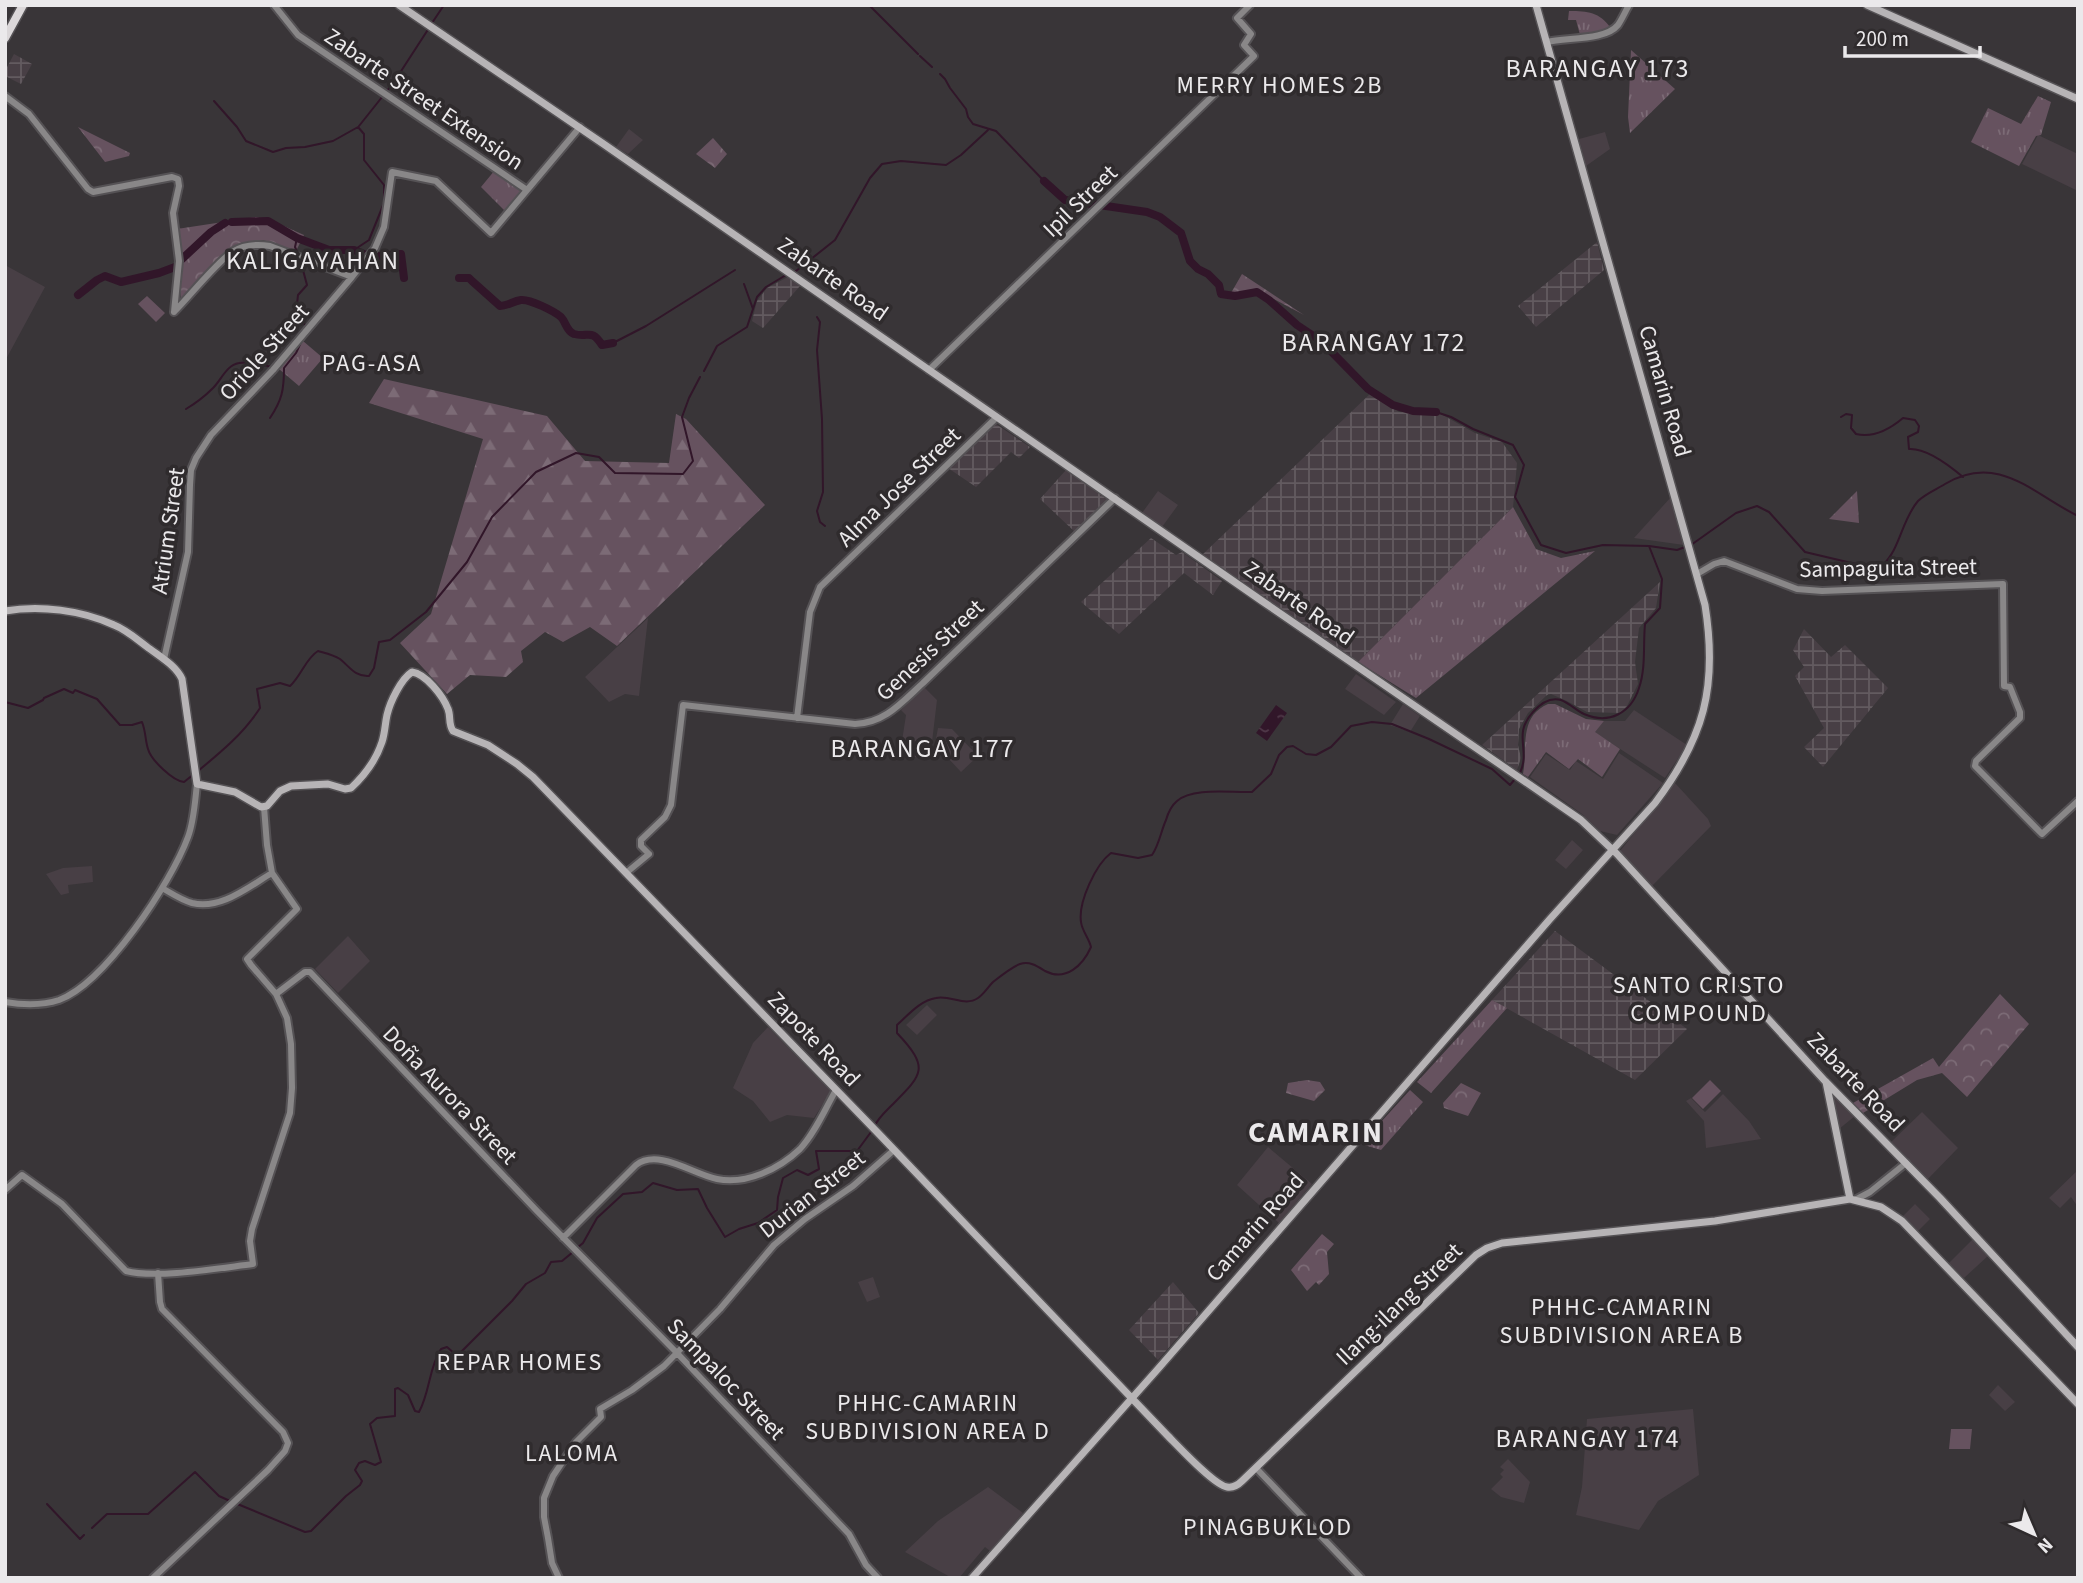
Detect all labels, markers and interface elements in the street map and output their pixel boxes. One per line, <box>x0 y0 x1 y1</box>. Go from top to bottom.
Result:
scale bar <box>1845 14 1980 58</box>
street label: Zabarte Street Extension <box>318 20 530 178</box>
text: 200 m <box>1856 24 1909 54</box>
district label: BARANGAY 173 <box>1505 50 1691 87</box>
district label: MERRY HOMES 2B <box>1177 68 1383 103</box>
street label: Ipil Street <box>1035 157 1125 245</box>
street label: Zabarte Road <box>771 229 895 329</box>
district label: KALIGAYAHAN <box>226 242 400 279</box>
street label: Oriole Street <box>211 296 317 408</box>
street label: Camarin Road <box>1630 321 1700 461</box>
district label: BARANGAY 172 <box>1281 324 1467 361</box>
district label: PAG-ASA <box>322 346 422 381</box>
street label: Alma Jose Street <box>830 419 968 555</box>
street label: Atrium Street <box>143 465 193 596</box>
street label: Sampaguita Street <box>1799 550 1977 586</box>
street label: Zabarte Road <box>1237 553 1361 653</box>
street label: Genesis Street <box>869 591 991 709</box>
district label: BARANGAY 177 <box>830 730 1016 767</box>
district label: SANTO CRISTO COMPOUND <box>1613 968 1785 1031</box>
street label: Zapote Road <box>760 984 868 1094</box>
street label: Doña Aurora Street <box>375 1018 525 1172</box>
street label: Zabarte Road <box>1800 1024 1912 1140</box>
district label: CAMARIN <box>1248 1111 1384 1154</box>
street label: Durian Street <box>752 1142 872 1246</box>
street label: Camarin Road <box>1198 1165 1312 1289</box>
street label: Ilang-ilang Street <box>1328 1235 1470 1373</box>
district label: PHHC-CAMARIN SUBDIVISION AREA B <box>1500 1290 1744 1353</box>
street label: Sampaloc Street <box>659 1311 793 1447</box>
district label: REPAR HOMES <box>437 1345 603 1380</box>
district label: PHHC-CAMARIN SUBDIVISION AREA D <box>805 1386 1051 1449</box>
district label: BARANGAY 174 <box>1495 1420 1681 1457</box>
district label: LALOMA <box>525 1436 619 1471</box>
north arrow <box>1999 1499 2069 1569</box>
district label: PINAGBUKLOD <box>1183 1510 1353 1545</box>
text: N <box>2031 1531 2059 1559</box>

